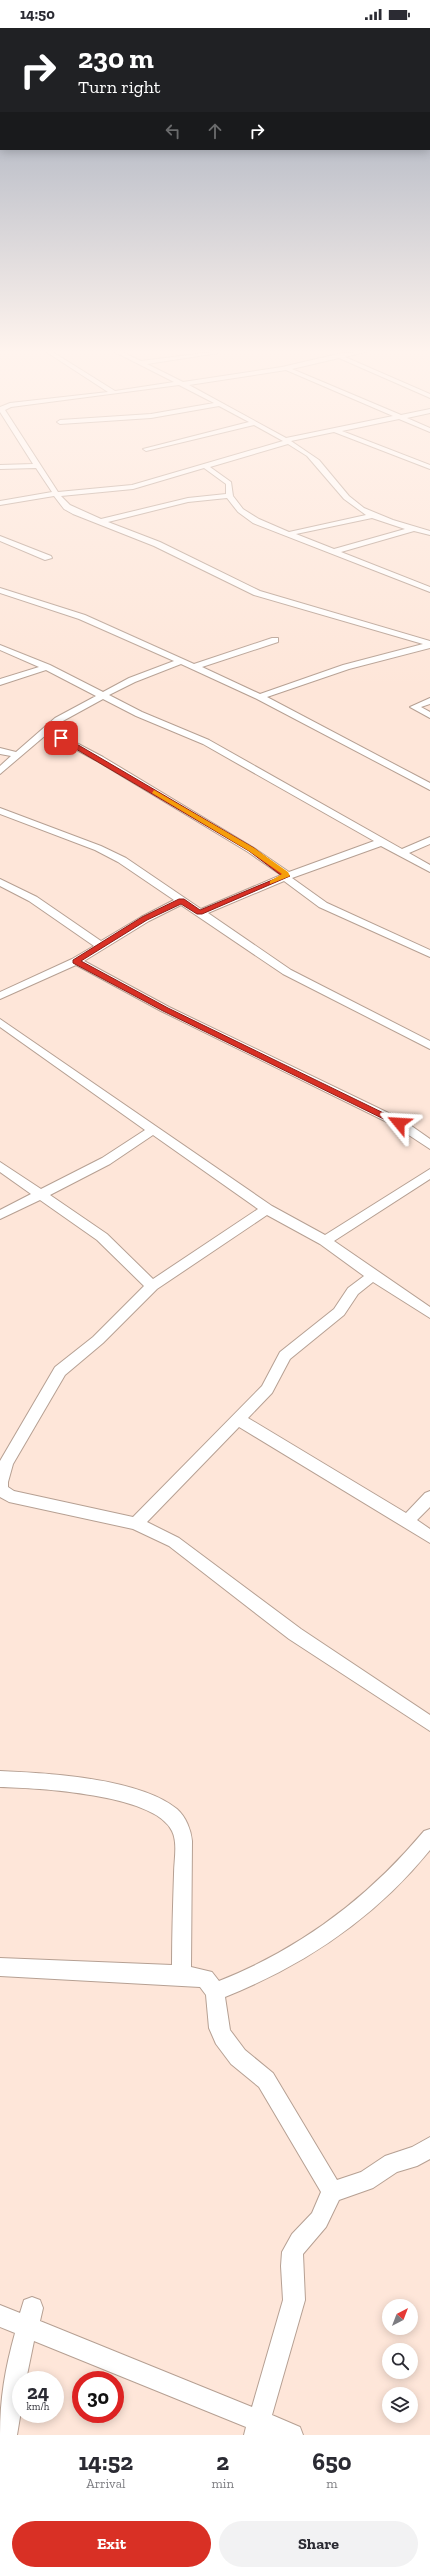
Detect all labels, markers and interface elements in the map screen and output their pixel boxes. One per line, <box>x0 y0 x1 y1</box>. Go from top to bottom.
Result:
text: 14:50 <box>20 5 55 23</box>
text: 230 m <box>78 42 154 75</box>
icon: right <box>12 44 64 96</box>
text: Turn right <box>78 76 160 98</box>
icon: left <box>162 120 184 142</box>
icon: ahead <box>204 120 226 142</box>
icon: right <box>246 120 268 142</box>
pin <box>44 721 78 755</box>
icon: arrive <box>50 727 72 749</box>
position arrow <box>378 1102 420 1144</box>
north arrow <box>382 2299 418 2335</box>
map controls <box>382 2299 418 2423</box>
button: search <box>382 2343 418 2379</box>
speed limit sign: 30 <box>72 2371 124 2423</box>
text: 24 <box>27 2380 49 2404</box>
button: layers <box>382 2387 418 2423</box>
text: km/h <box>27 2401 49 2413</box>
text: 14:52 <box>78 2447 133 2476</box>
text: 2 <box>216 2447 229 2476</box>
text: 650 <box>312 2447 352 2476</box>
text: Arrival <box>86 2476 125 2491</box>
text: min <box>212 2476 234 2491</box>
text: m <box>326 2476 338 2491</box>
button: Exit <box>12 2521 211 2567</box>
button: Share <box>219 2521 418 2567</box>

